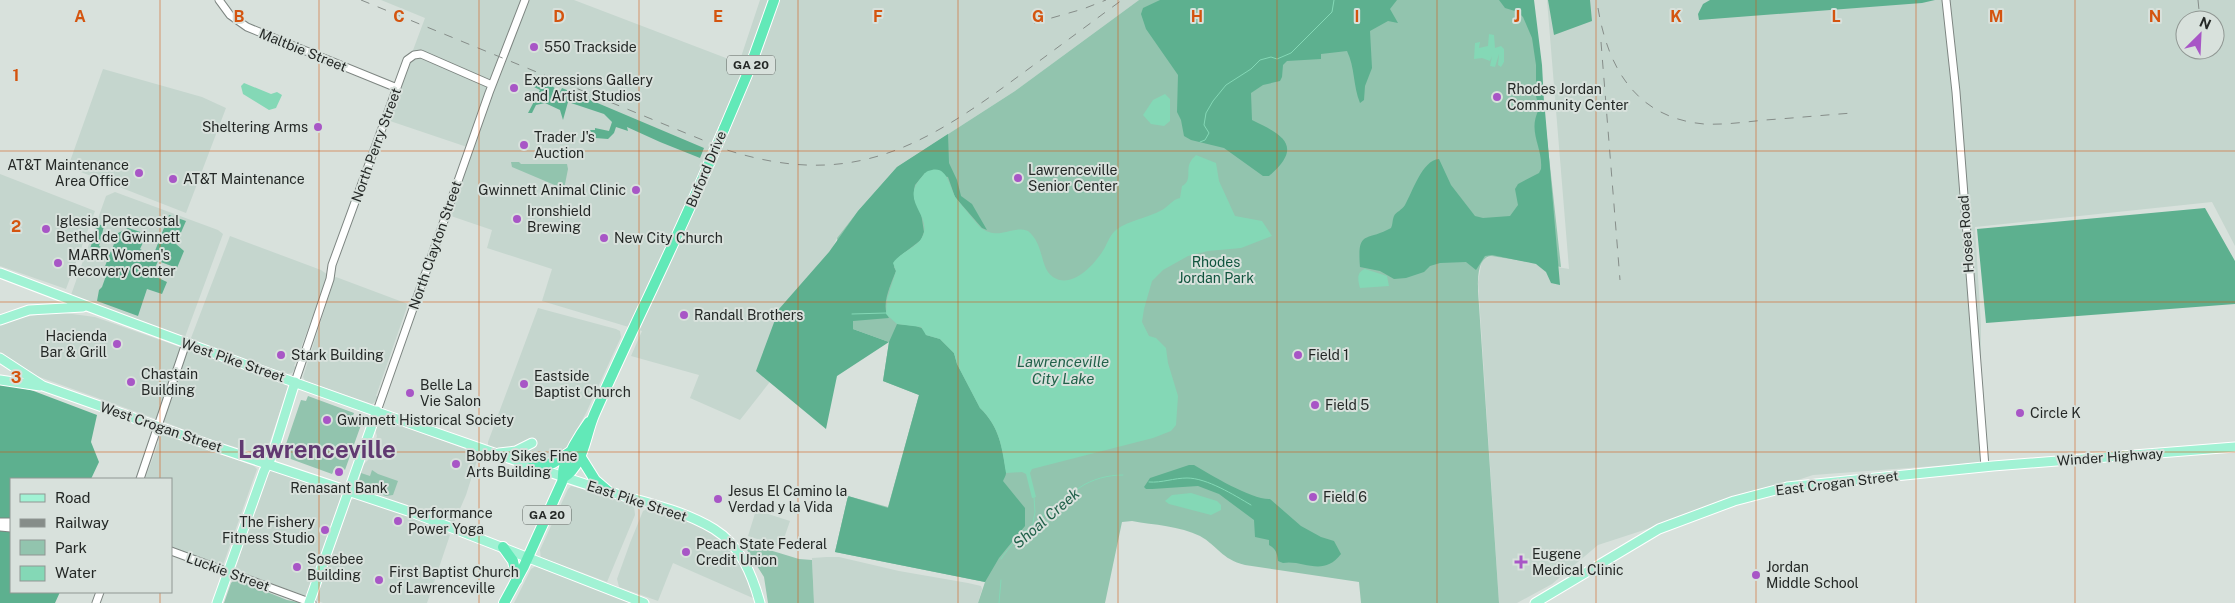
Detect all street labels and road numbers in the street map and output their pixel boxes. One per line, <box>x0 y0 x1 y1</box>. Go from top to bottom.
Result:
street label: Maltbie Street <box>257 25 349 75</box>
road number: GA 20 <box>727 56 775 74</box>
street label: North Perry Street <box>348 86 404 204</box>
street label: Buford Drive <box>683 128 729 210</box>
street label: North Clayton Street <box>405 179 465 311</box>
street label: Hosea Road <box>1955 195 1977 273</box>
street label: West Pike Street <box>179 335 287 385</box>
street label: West Crogan Street <box>98 399 224 455</box>
street label: Winder Highway <box>2056 445 2164 469</box>
street label: East Crogan Street <box>1775 468 1899 498</box>
street label: East Pike Street <box>585 477 689 525</box>
road number: GA 20 <box>523 506 571 524</box>
street label: Luckie Street <box>184 550 272 594</box>

